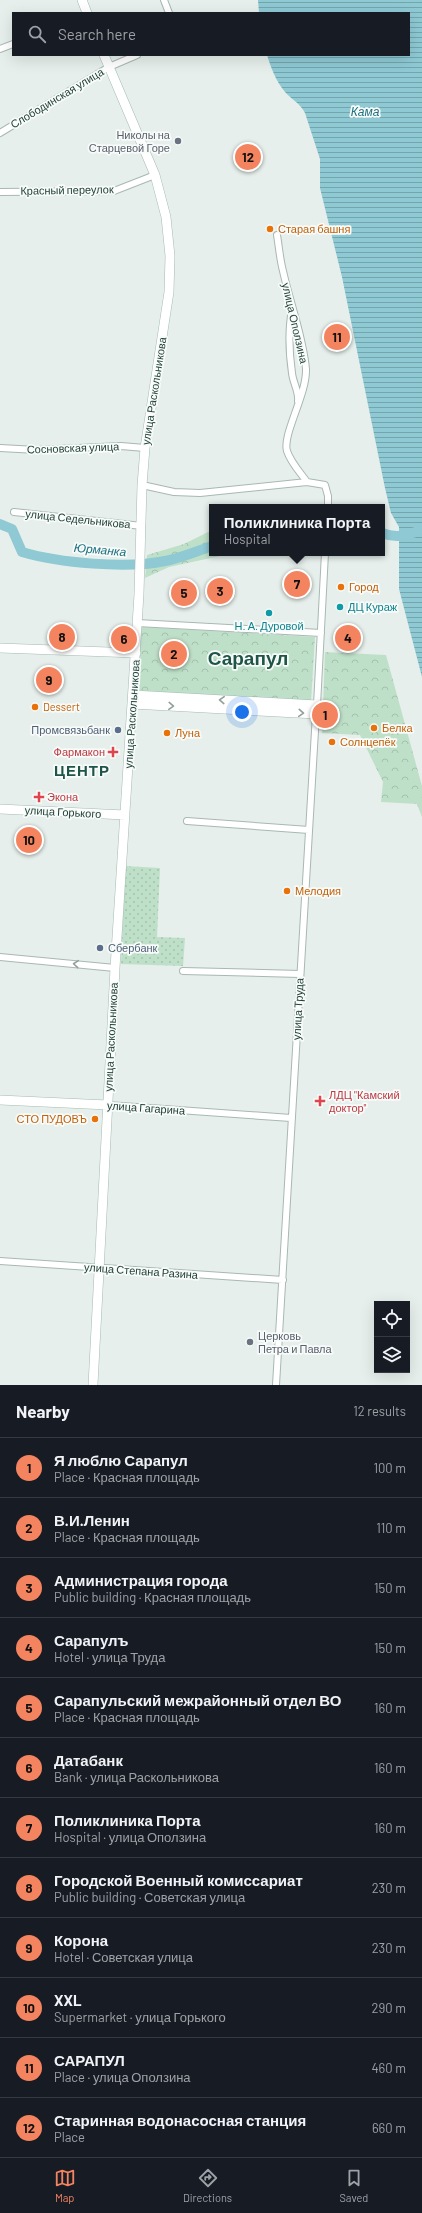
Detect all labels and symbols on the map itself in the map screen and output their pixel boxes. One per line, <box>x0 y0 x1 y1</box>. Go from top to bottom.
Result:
street label: Слободинская улица <box>8 64 106 131</box>
water label: Кама <box>351 104 380 118</box>
place label: Николы на Старцевой Горе <box>89 128 171 154</box>
marker: Николы на Старцевой Горе <box>173 136 183 146</box>
pin: 12 <box>235 142 261 172</box>
street label: Красный переулок <box>20 182 114 197</box>
place label: Старая башня <box>278 222 350 235</box>
marker: Старая башня <box>265 224 275 234</box>
street label: улица Оползина <box>280 281 311 365</box>
pin: 11 <box>324 322 350 352</box>
street label: улица Раскольникова <box>139 335 169 446</box>
street label: Сосновская улица <box>27 439 120 456</box>
street label: улица Седельникова <box>25 507 132 531</box>
water label: Юрманка <box>73 540 127 559</box>
pin: 7 <box>284 569 310 599</box>
pin: 3 <box>207 576 233 606</box>
pin: 5 <box>171 578 197 608</box>
place label: Город <box>349 580 379 593</box>
marker: Город <box>336 582 346 592</box>
place label: ДЦ Кураж <box>348 600 398 613</box>
marker: ДЦ Кураж <box>335 602 345 612</box>
marker: Н. А. Дуровой <box>264 608 274 618</box>
place label: Н. А. Дуровой <box>234 619 304 632</box>
pin: 8 <box>49 622 75 652</box>
pin: 4 <box>335 623 361 653</box>
pin: 6 <box>111 624 137 654</box>
pin: 2 <box>161 639 187 669</box>
district label: Сарапул <box>208 646 288 669</box>
street label: улица Раскольникова <box>121 658 142 769</box>
pin: 9 <box>36 665 62 695</box>
one-way arrow <box>219 696 225 705</box>
place label: Dessert <box>43 700 80 713</box>
pin: 1 <box>312 700 338 730</box>
marker: Dessert <box>30 702 40 712</box>
one-way arrow <box>168 702 174 710</box>
your location <box>232 702 252 722</box>
one-way arrow <box>298 709 304 718</box>
place label: Белка <box>382 721 413 734</box>
place label: Промсвязьбанк <box>31 723 110 736</box>
marker: Белка <box>369 723 379 733</box>
marker: Промсвязьбанк <box>113 725 123 735</box>
place label: Луна <box>175 726 201 739</box>
marker: Луна <box>162 728 172 738</box>
place label: Солнцепёк <box>340 735 396 748</box>
marker: Солнцепёк <box>327 737 337 747</box>
place label: Фармакон <box>54 745 105 758</box>
marker: Фармакон <box>108 747 118 757</box>
district label: ЦЕНТР <box>54 761 110 779</box>
place label: Экона <box>47 790 79 803</box>
marker: Экона <box>34 792 44 802</box>
street label: улица Горького <box>24 803 102 820</box>
pin: 10 <box>16 825 42 855</box>
place label: Мелодия <box>295 884 341 897</box>
marker: Мелодия <box>282 886 292 896</box>
place label: Сбербанк <box>108 941 158 954</box>
marker: Сбербанк <box>95 943 105 953</box>
one-way arrow <box>73 960 79 969</box>
street label: улица Труда <box>289 977 306 1040</box>
street label: улица Раскольникова <box>101 981 120 1092</box>
place label: ЛДЦ "Камский доктор" <box>329 1088 400 1114</box>
marker: ЛДЦ "Камский доктор" <box>314 1095 326 1107</box>
street label: улица Гагарина <box>107 1098 186 1117</box>
place label: СТО ПУДОВЪ <box>17 1112 87 1125</box>
marker: СТО ПУДОВЪ <box>90 1114 100 1124</box>
street label: улица Степана Разина <box>84 1260 199 1281</box>
place label: Церковь Петра и Павла <box>258 1329 333 1355</box>
marker: Церковь Петра и Павла <box>245 1337 255 1347</box>

